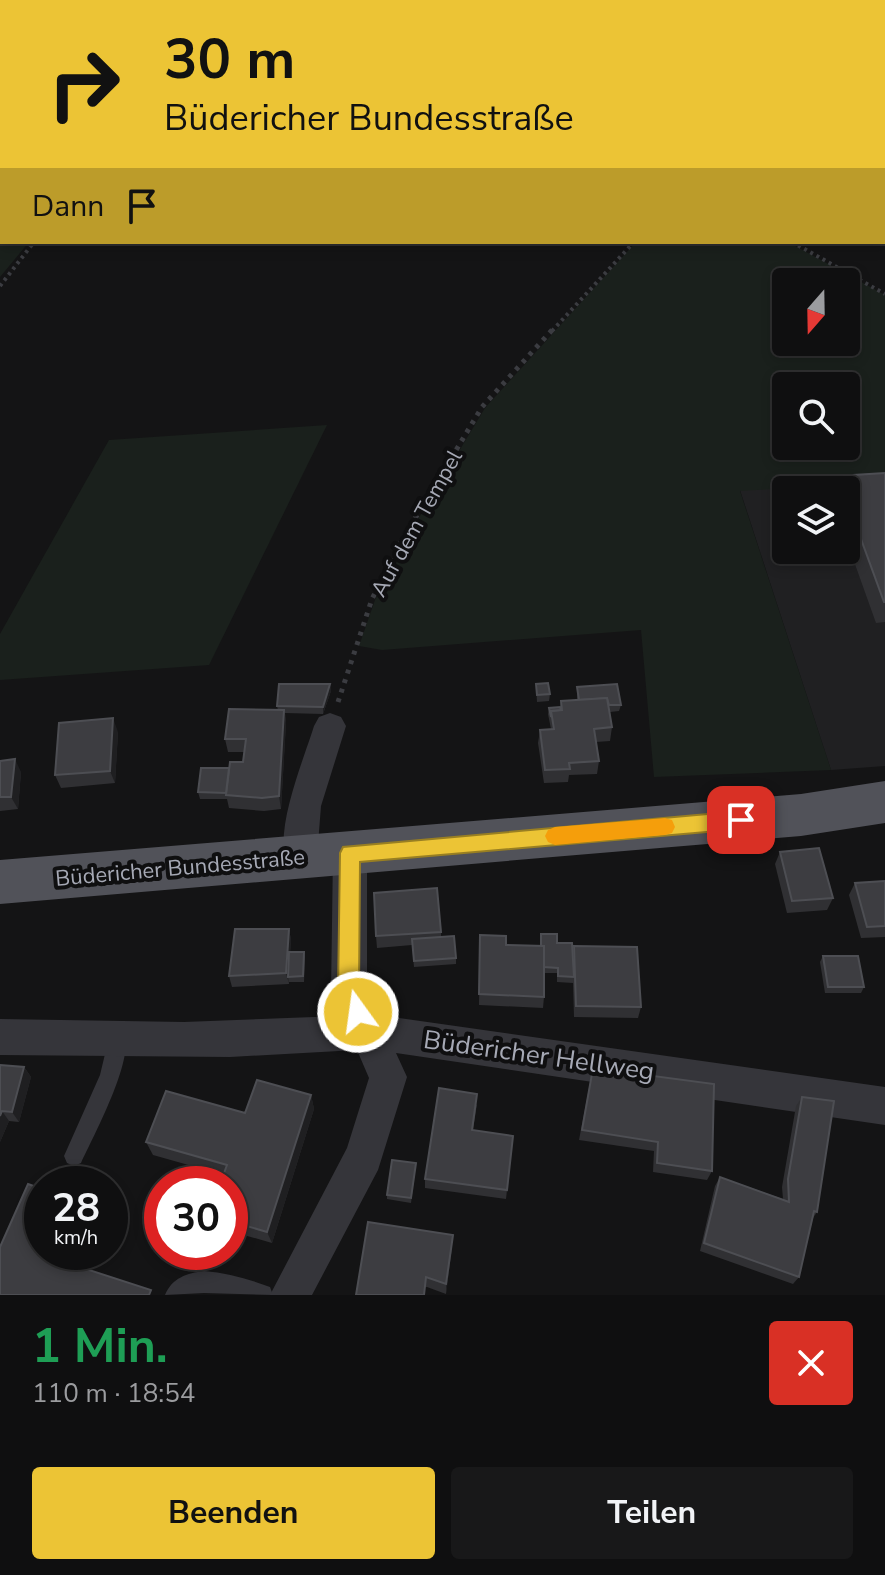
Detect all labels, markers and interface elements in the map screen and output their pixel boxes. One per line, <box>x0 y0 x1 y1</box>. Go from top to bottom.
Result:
text: 30 m <box>164 21 295 98</box>
icon: right <box>32 32 136 136</box>
text: Büdericher Bundesstraße <box>164 94 574 143</box>
icon: arrive <box>120 184 164 228</box>
text: Dann <box>32 186 104 227</box>
north arrow <box>772 268 860 356</box>
map controls <box>772 268 860 564</box>
button: search <box>772 372 860 460</box>
street label: Auf dem Tempel <box>364 444 470 602</box>
button: layers <box>772 476 860 564</box>
pin <box>707 786 775 854</box>
icon: arrive <box>719 798 763 842</box>
street label: Büdericher Bundesstraße <box>54 842 306 894</box>
position arrow <box>316 970 400 1054</box>
street label: Büdericher Hellweg <box>421 1022 657 1089</box>
speed limit sign: 30 <box>144 1166 248 1270</box>
text: 28 <box>52 1181 100 1235</box>
text: km/h <box>54 1224 98 1251</box>
text: 1 Min. <box>32 1313 168 1379</box>
button: close <box>769 1321 853 1405</box>
text: 110 m · 18:54 <box>32 1376 195 1411</box>
button: Beenden <box>32 1467 435 1559</box>
button: Teilen <box>451 1467 853 1559</box>

